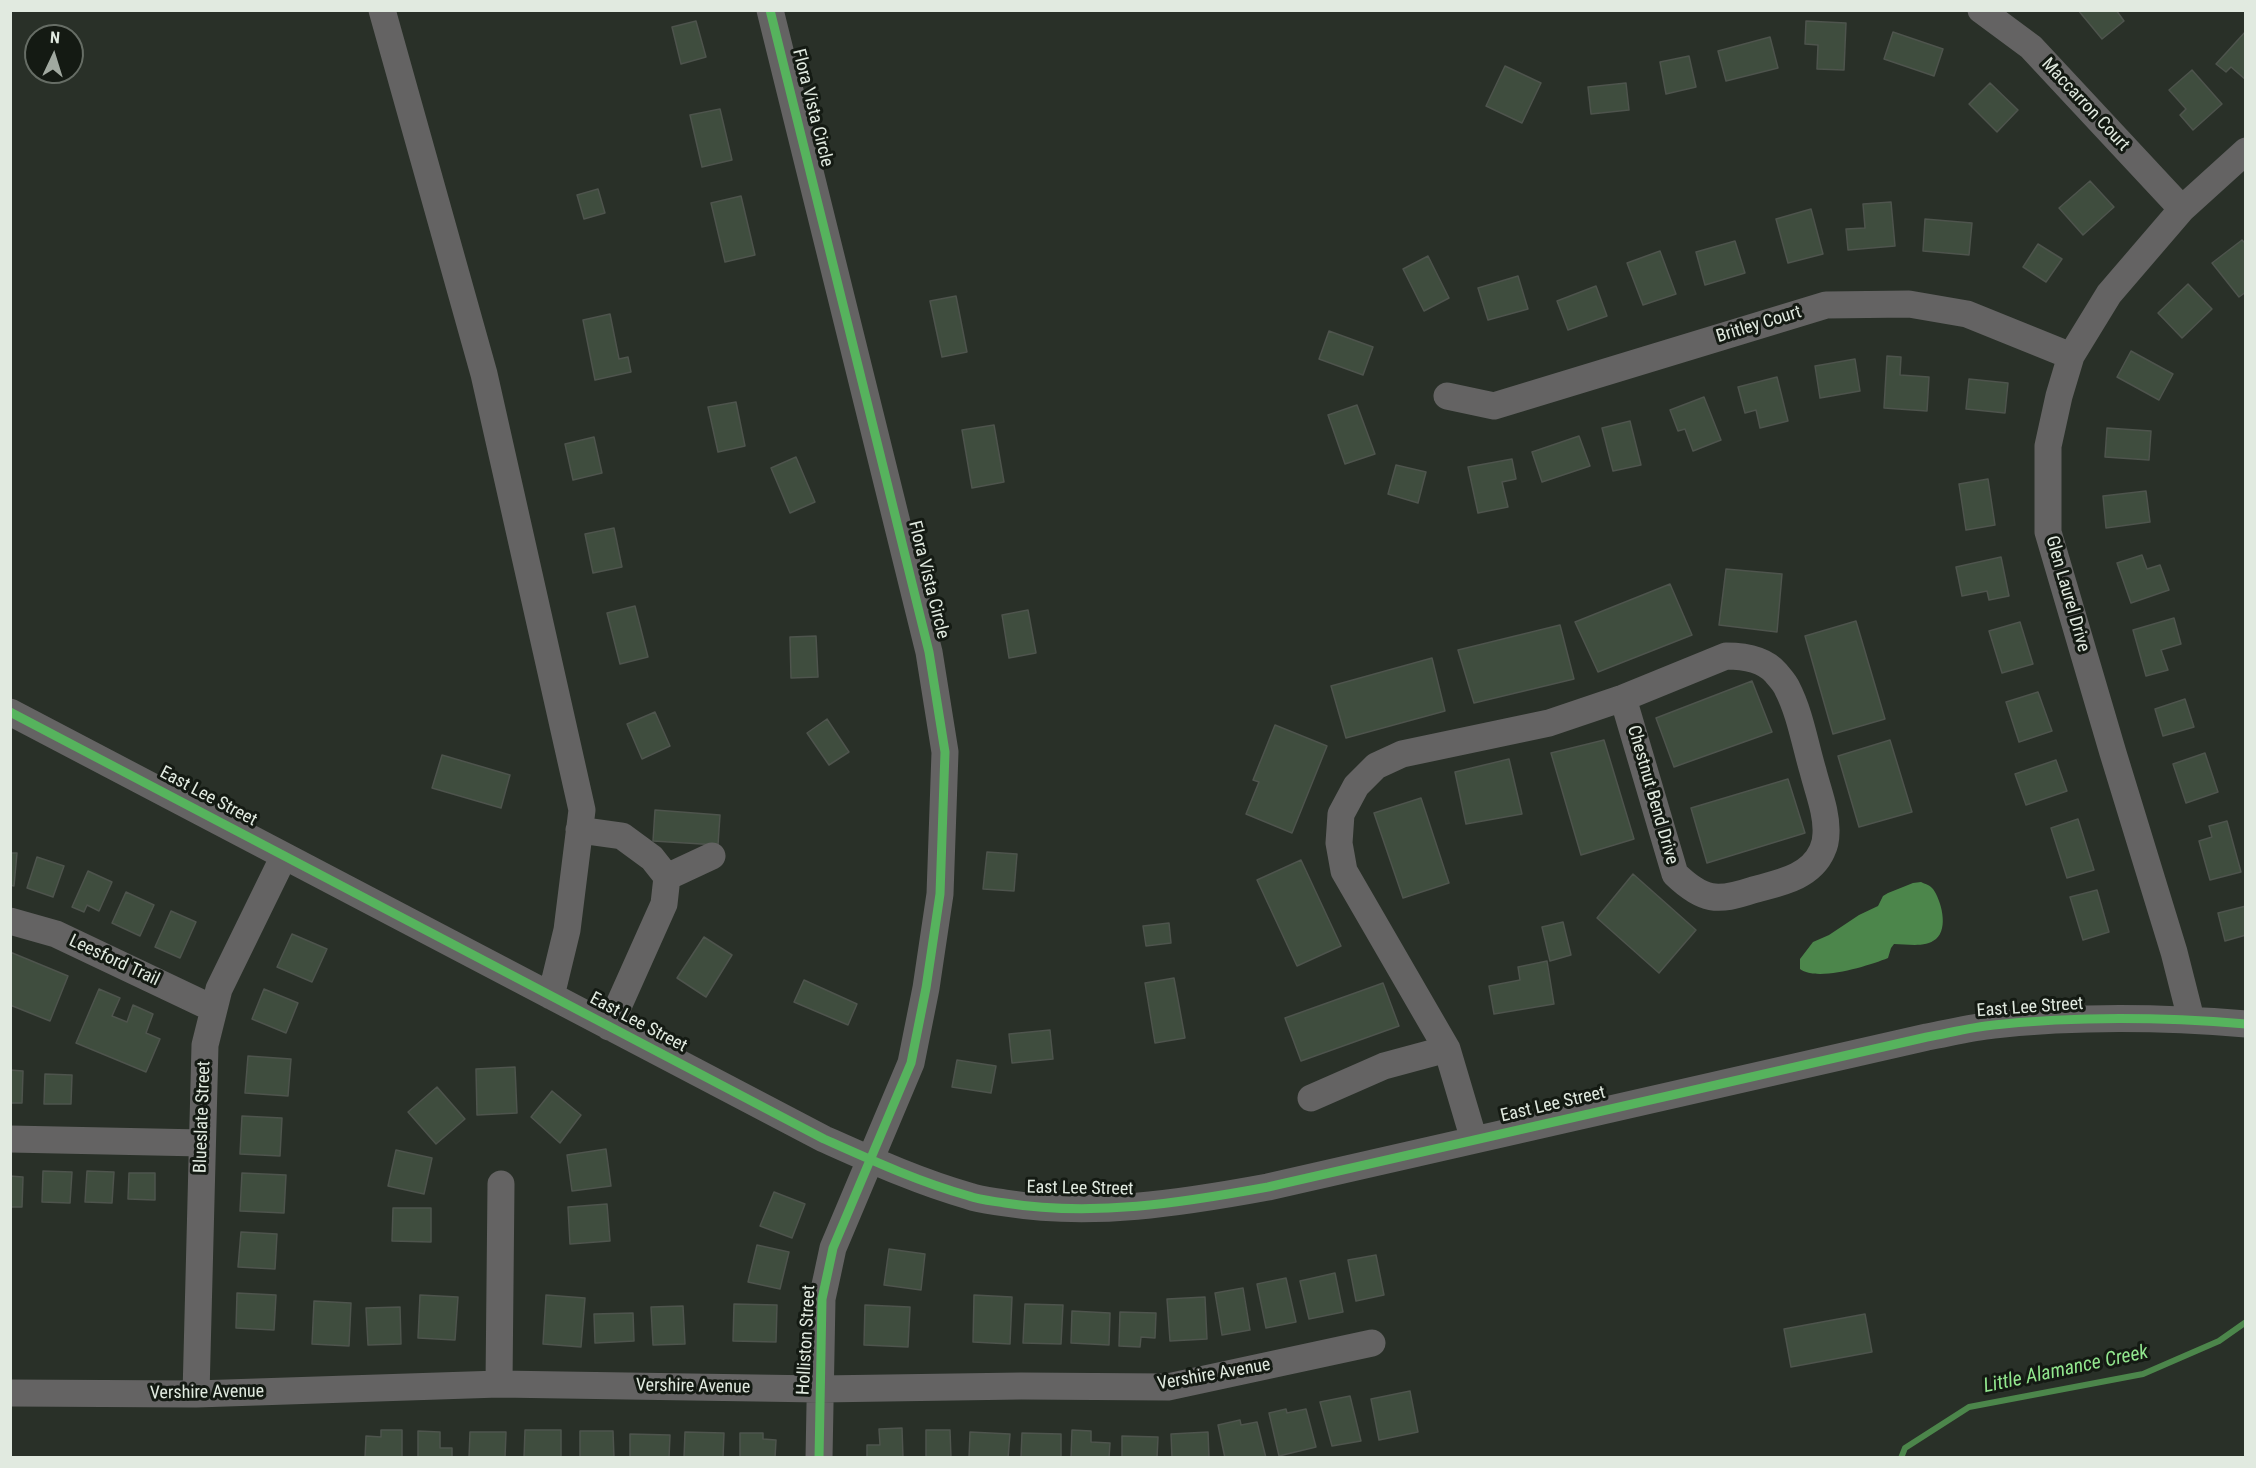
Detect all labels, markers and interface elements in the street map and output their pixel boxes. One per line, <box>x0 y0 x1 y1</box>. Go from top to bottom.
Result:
north arrow <box>24 24 84 84</box>
text: N <box>50 28 61 47</box>
street label: Flora Vista Circle <box>787 47 837 169</box>
street label: Maccarron Court <box>2036 54 2134 156</box>
street label: Britley Court <box>1714 302 1804 348</box>
street label: Flora Vista Circle <box>903 519 953 641</box>
street label: Glen Laurel Drive <box>2040 533 2094 655</box>
street label: Chestnut Bend Drive <box>1622 723 1682 867</box>
street label: East Lee Street <box>156 762 260 832</box>
street label: Leesford Trail <box>65 931 163 991</box>
street label: East Lee Street <box>586 988 690 1058</box>
street label: East Lee Street <box>1976 993 2084 1023</box>
street label: Blueslate Street <box>190 1061 216 1173</box>
street label: East Lee Street <box>1498 1082 1608 1128</box>
street label: East Lee Street <box>1026 1177 1134 1201</box>
street label: Holliston Street <box>793 1285 821 1395</box>
water label: Little Alamance Creek <box>1981 1341 2151 1399</box>
street label: Vershire Avenue <box>1156 1354 1272 1396</box>
street label: Vershire Avenue <box>636 1375 750 1399</box>
street label: Vershire Avenue <box>150 1381 264 1405</box>

